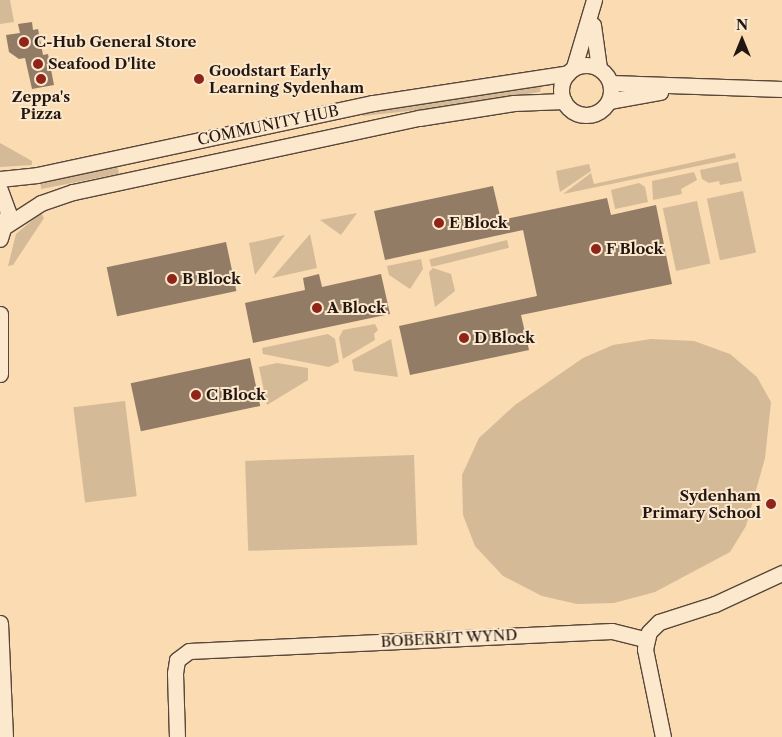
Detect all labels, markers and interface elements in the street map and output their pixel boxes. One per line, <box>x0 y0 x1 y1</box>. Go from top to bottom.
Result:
north arrow <box>717 15 767 65</box>
text: N <box>736 16 748 34</box>
place label: C-Hub General Store <box>34 33 197 51</box>
marker: C-Hub General Store <box>18 36 30 48</box>
place label: Seafood D'lite <box>48 55 156 73</box>
marker: Seafood D'lite <box>32 58 44 70</box>
place label: Goodstart Early Learning Sydenham <box>209 61 364 96</box>
marker: Zeppa's Pizza <box>35 73 47 85</box>
marker: Goodstart Early Learning Sydenham <box>193 73 205 85</box>
place label: Zeppa's Pizza <box>12 87 70 122</box>
street label: COMMUNITY HUB <box>195 101 341 149</box>
place label: E Block <box>449 214 508 232</box>
marker: E Block <box>433 217 445 229</box>
place label: F Block <box>606 240 664 258</box>
marker: F Block <box>590 243 602 255</box>
place label: B Block <box>182 270 241 288</box>
marker: B Block <box>166 273 178 285</box>
place label: A Block <box>327 299 386 317</box>
marker: A Block <box>311 302 323 314</box>
place label: D Block <box>474 329 535 347</box>
marker: D Block <box>458 332 470 344</box>
place label: C Block <box>206 386 266 404</box>
marker: C Block <box>190 389 202 401</box>
place label: Sydenham Primary School <box>642 486 761 521</box>
marker: Sydenham Primary School <box>765 498 777 510</box>
street label: BOBERRIT WYND <box>380 625 518 651</box>

